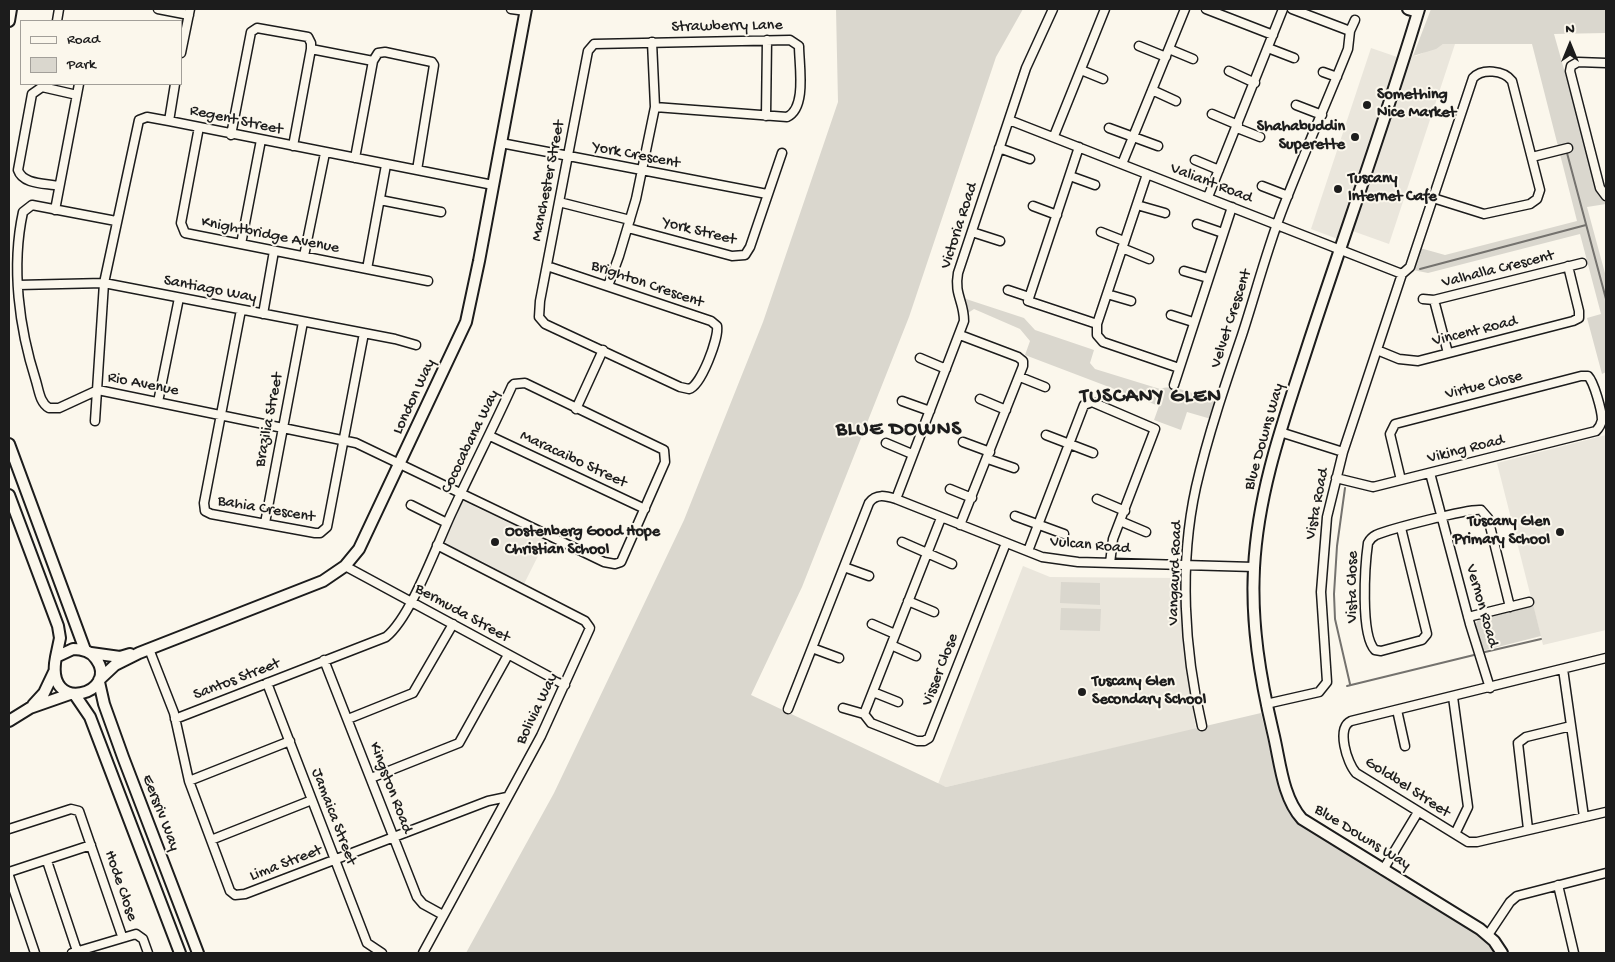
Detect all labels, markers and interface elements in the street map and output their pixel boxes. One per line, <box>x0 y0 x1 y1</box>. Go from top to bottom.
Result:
street label: Strawberry Lane <box>671 16 783 38</box>
legend <box>20 20 182 85</box>
north arrow <box>1545 20 1595 70</box>
text: N <box>1565 21 1575 38</box>
text: Road <box>67 31 100 49</box>
text: Park <box>67 56 96 74</box>
place label: Something Nice Market <box>1377 86 1456 124</box>
marker: Something Nice Market <box>1361 99 1373 111</box>
street label: Regent Street <box>188 102 284 140</box>
place label: Shahabuddin Superette <box>1257 118 1345 156</box>
street label: Manchester Street <box>528 119 570 243</box>
marker: Shahabuddin Superette <box>1349 131 1361 143</box>
street label: York Crescent <box>591 138 681 174</box>
street label: Valiant Road <box>1167 160 1255 208</box>
place label: Tuscany Internet Cafe <box>1348 170 1437 208</box>
street label: Victoria Road <box>937 181 983 271</box>
marker: Tuscany Internet Cafe <box>1332 183 1344 195</box>
street label: Knightbridge Avenue <box>199 213 341 259</box>
street label: York Street <box>660 214 738 250</box>
street label: Valhalla Crescent <box>1440 247 1556 293</box>
street label: Brighton Crescent <box>588 257 706 313</box>
street label: Velvet Crescent <box>1207 267 1257 371</box>
street label: Santiago Way <box>162 272 258 308</box>
street label: Vincent Road <box>1431 312 1519 352</box>
street label: London Way <box>389 356 441 438</box>
street label: Virtue Close <box>1443 367 1525 405</box>
street label: Rio Avenue <box>106 369 180 401</box>
street label: Brazilia Street <box>251 371 289 469</box>
street label: Blue Downs Way <box>1241 381 1289 493</box>
district label: TUSCANY GLEN <box>1079 385 1223 411</box>
street label: Cococabana Way <box>438 387 504 497</box>
district label: BLUE DOWNS <box>835 418 963 444</box>
street label: Maracaibo Street <box>517 427 629 493</box>
street label: Viking Road <box>1426 431 1506 469</box>
street label: Vista Road <box>1302 467 1334 541</box>
street label: Bahia Crescent <box>216 492 316 528</box>
place label: Tuscany Glen Primary School <box>1453 513 1550 551</box>
street label: Vangaurd Road <box>1165 520 1187 626</box>
place label: Oostenberg Good Hope Christian School <box>505 523 660 561</box>
marker: Tuscany Glen Primary School <box>1554 526 1566 538</box>
street label: Vulcan Road <box>1049 533 1131 559</box>
marker: Oostenberg Good Hope Christian School <box>489 536 501 548</box>
street label: Vista Close <box>1344 551 1364 623</box>
street label: Vernon Road <box>1460 562 1502 650</box>
street label: Bermuda Street <box>411 580 513 648</box>
street label: Visser Close <box>918 631 964 709</box>
street label: Santos Street <box>191 655 283 705</box>
street label: Bolivia Way <box>512 670 564 748</box>
place label: Tuscany Glen Secondary School <box>1092 673 1206 711</box>
marker: Tuscany Glen Secondary School <box>1076 686 1088 698</box>
street label: Kingston Road <box>364 740 416 836</box>
street label: Goldbel Street <box>1361 753 1453 823</box>
street label: Jamaica Street <box>306 766 360 868</box>
street label: Eersriv Way <box>137 772 183 854</box>
street label: Blue Downs Way <box>1310 801 1414 875</box>
street label: Lima Street <box>247 841 325 887</box>
street label: Hode Close <box>99 848 141 924</box>

